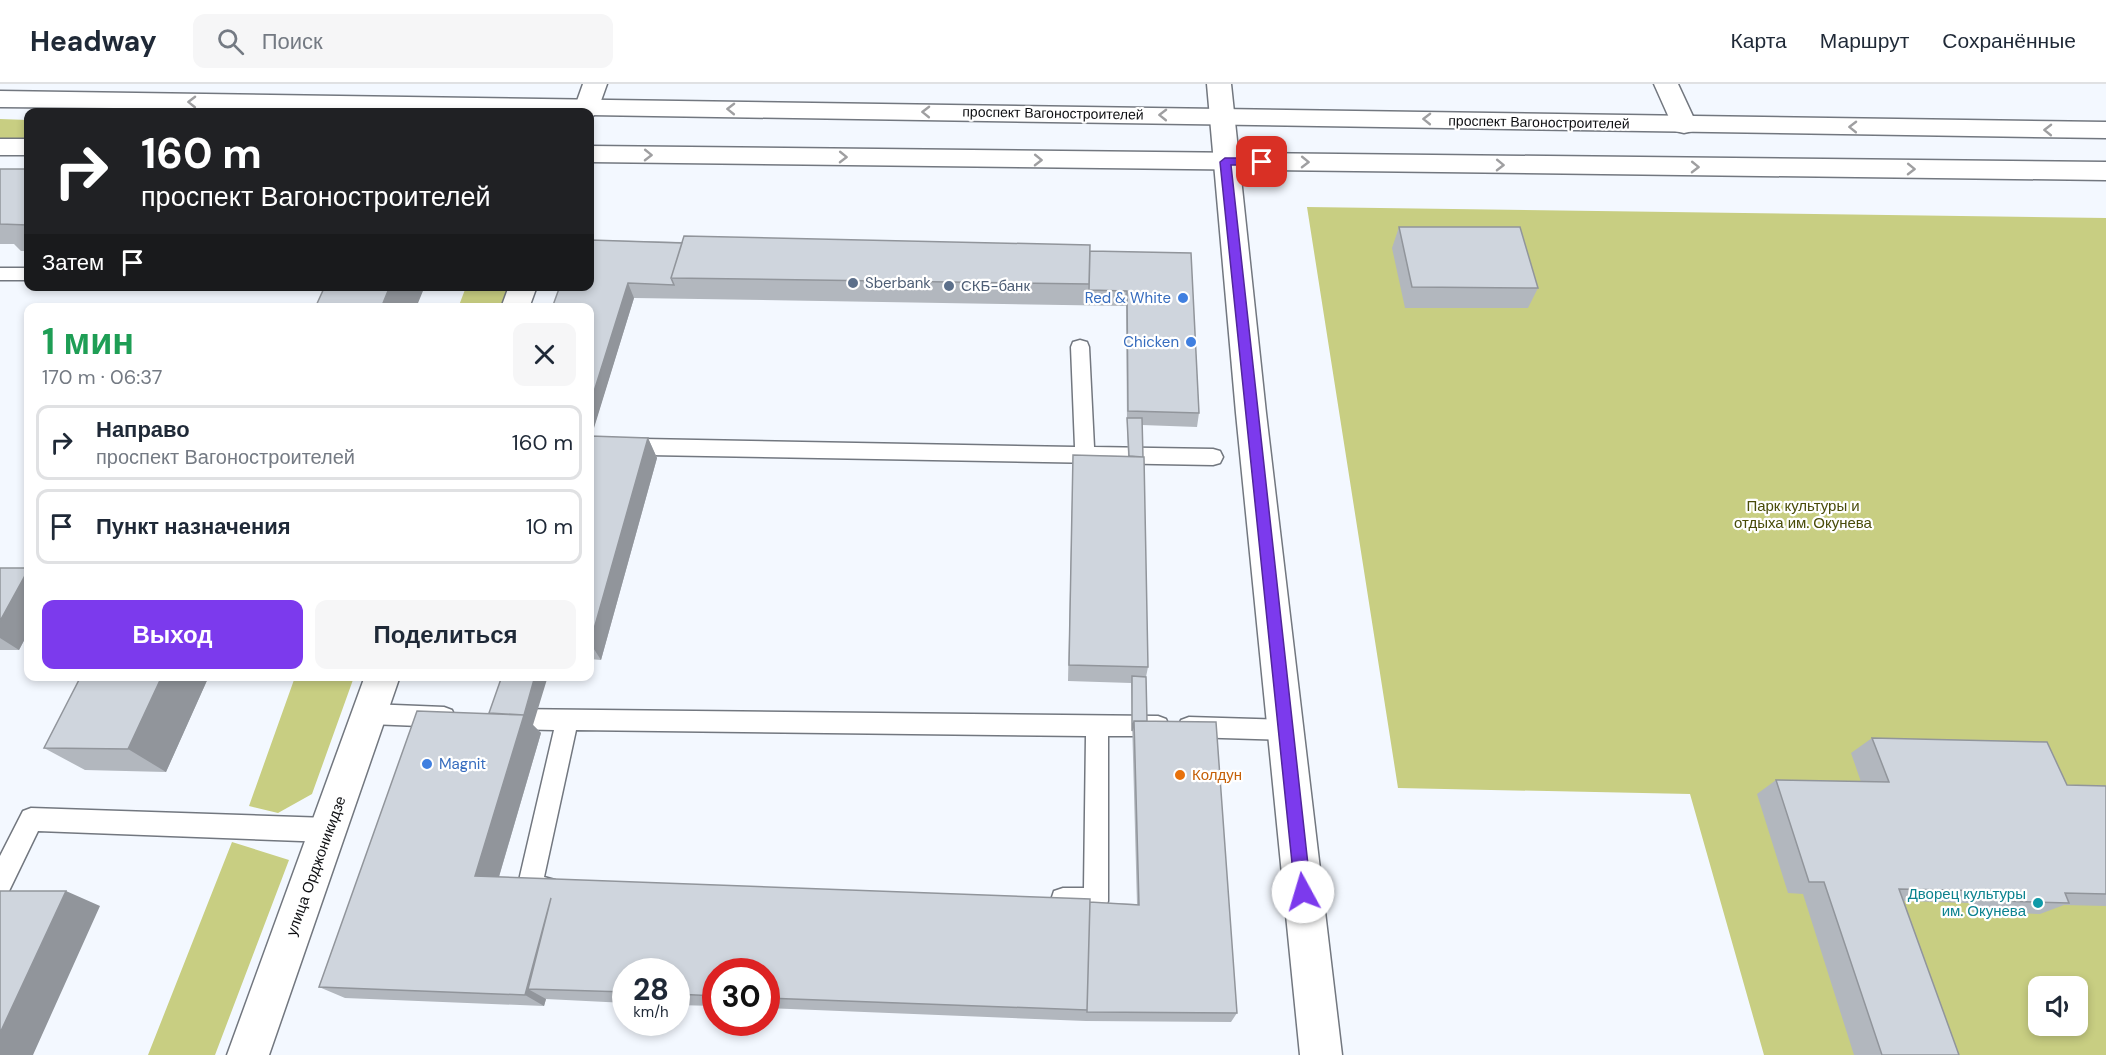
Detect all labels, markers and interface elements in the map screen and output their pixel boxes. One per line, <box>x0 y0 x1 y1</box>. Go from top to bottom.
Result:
search box <box>193 14 613 68</box>
text: Headway <box>30 23 157 60</box>
icon: search <box>214 25 247 58</box>
text: Поиск <box>262 27 323 56</box>
text: Карта <box>1731 27 1787 55</box>
text: Маршрут <box>1820 27 1909 55</box>
text: Сохранённые <box>1942 27 2076 55</box>
one-way arrow <box>188 96 197 108</box>
street label: проспект Вагоностроителей <box>962 102 1144 124</box>
one-way arrow <box>727 103 736 115</box>
one-way arrow <box>922 106 931 118</box>
one-way arrow <box>1159 109 1168 121</box>
street label: проспект Вагоностроителей <box>1448 111 1630 133</box>
one-way arrow <box>1422 113 1431 125</box>
one-way arrow <box>1848 121 1857 133</box>
one-way arrow <box>2043 124 2052 136</box>
text: 160 m <box>141 126 262 181</box>
icon: right <box>42 132 120 210</box>
pin <box>1236 136 1287 187</box>
icon: arrive <box>1245 145 1278 178</box>
one-way arrow <box>643 149 652 161</box>
one-way arrow <box>838 151 847 163</box>
one-way arrow <box>1033 153 1042 166</box>
one-way arrow <box>1300 156 1309 169</box>
one-way arrow <box>1495 158 1504 171</box>
one-way arrow <box>1690 161 1699 173</box>
one-way arrow <box>1906 163 1915 175</box>
text: проспект Вагоностроителей <box>141 179 491 214</box>
icon: arrive <box>116 246 149 279</box>
text: Затем <box>42 248 104 277</box>
place label: Sberbank <box>865 273 931 293</box>
marker: Sberbank <box>846 276 860 290</box>
place label: СКБ-банк <box>961 276 1030 296</box>
marker: СКБ-банк <box>942 279 956 293</box>
place label: Red & White <box>1085 288 1171 308</box>
marker: Red & White <box>1176 291 1190 305</box>
text: 1 мин <box>42 318 134 365</box>
button: close <box>513 323 576 386</box>
place label: Chicken <box>1123 332 1179 352</box>
marker: Chicken <box>1184 335 1198 349</box>
text: 170 m · 06:37 <box>42 364 163 390</box>
text: Направо <box>96 415 190 444</box>
icon: right <box>45 426 78 459</box>
text: 160 m <box>512 428 573 457</box>
text: проспект Вагоностроителей <box>96 444 355 470</box>
park label: Парк культуры и отдыха им. Окунева <box>1734 496 1873 533</box>
icon: arrive <box>45 510 78 543</box>
text: Пункт назначения <box>96 512 291 541</box>
text: 10 m <box>526 512 573 541</box>
button: Выход <box>42 600 303 669</box>
button: Поделиться <box>315 600 576 669</box>
place label: Magnit <box>439 754 486 774</box>
marker: Magnit <box>420 757 434 771</box>
place label: Колдун <box>1192 765 1242 785</box>
marker: Колдун <box>1173 768 1187 782</box>
street label: улица Орджоникидзе <box>281 793 351 939</box>
position arrow <box>1271 860 1335 924</box>
place label: Дворец культуры им. Окунева <box>1908 884 2027 921</box>
marker: Дворец культуры им. Окунева <box>2031 896 2045 910</box>
speed limit sign: 30 <box>702 958 780 1036</box>
text: 28 <box>633 970 669 1009</box>
map controls <box>2028 976 2088 1036</box>
button: sound <box>2028 976 2088 1036</box>
text: km/h <box>633 1002 669 1022</box>

